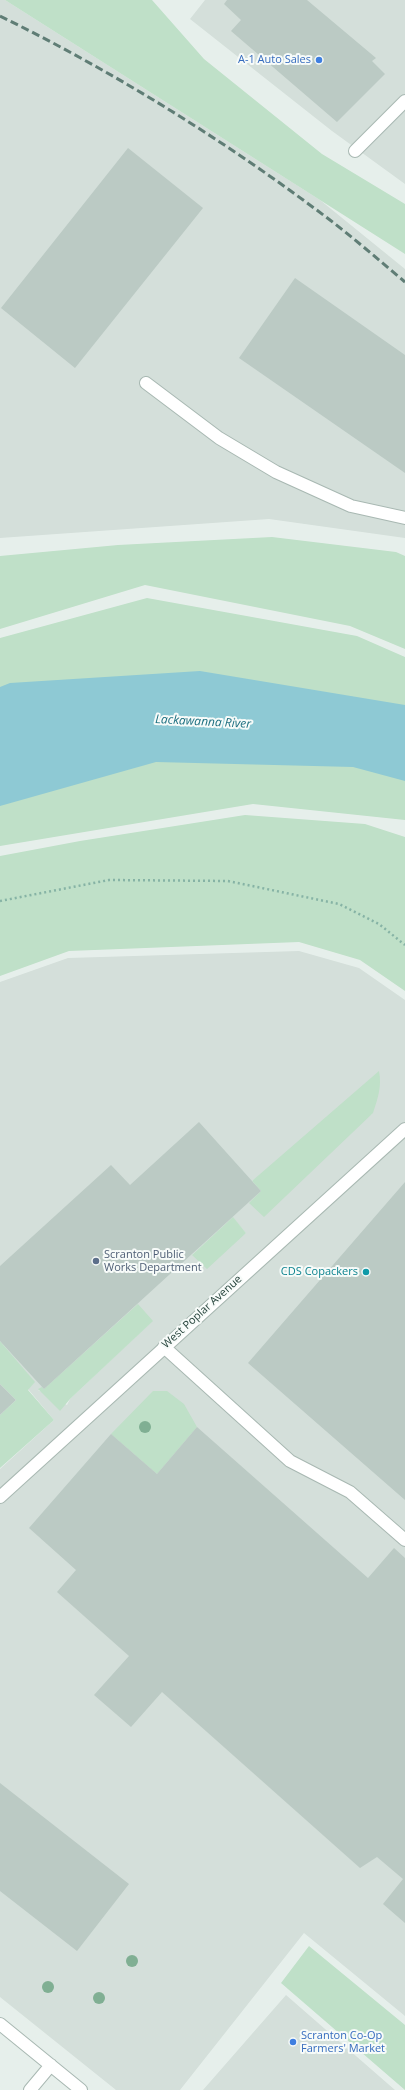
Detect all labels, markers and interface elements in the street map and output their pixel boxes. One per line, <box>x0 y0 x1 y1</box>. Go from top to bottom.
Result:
place label: A-1 Auto Sales <box>238 53 311 67</box>
marker: A-1 Auto Sales <box>314 55 324 65</box>
water label: Lackawanna River <box>155 712 251 732</box>
place label: Scranton Public Works Department <box>104 1248 202 1274</box>
marker: Scranton Public Works Department <box>91 1256 101 1266</box>
place label: CDS Copackers <box>281 1265 358 1279</box>
marker: CDS Copackers <box>361 1267 371 1277</box>
street label: West Poplar Avenue <box>159 1273 245 1351</box>
place label: Scranton Co-Op Farmers' Market <box>301 2029 385 2055</box>
marker: Scranton Co-Op Farmers' Market <box>288 2037 298 2047</box>

